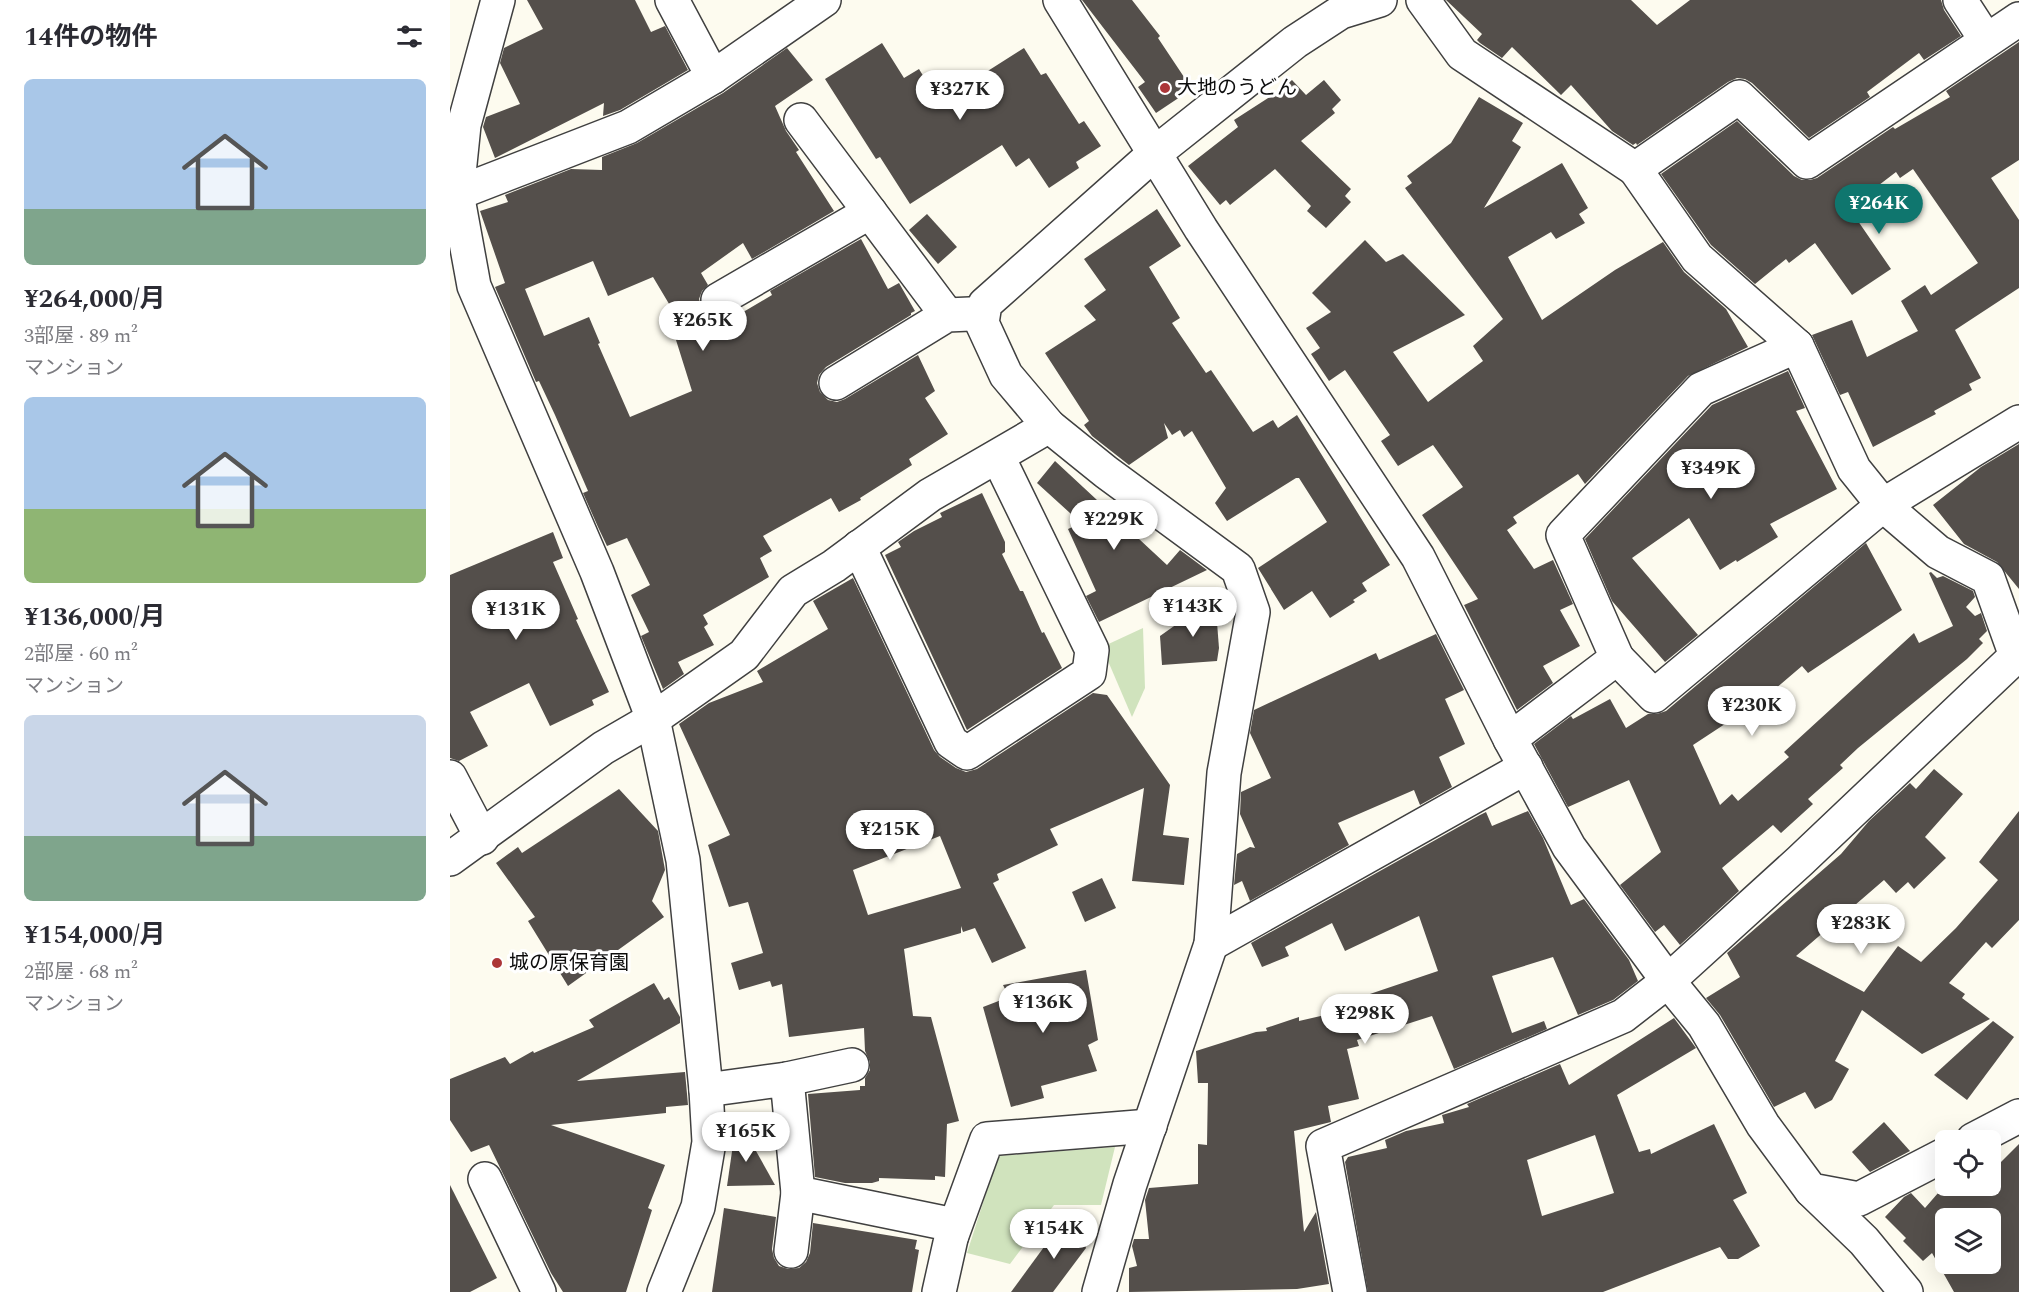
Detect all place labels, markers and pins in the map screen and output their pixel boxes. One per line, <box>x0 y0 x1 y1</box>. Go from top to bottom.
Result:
pin: ¥327K <box>918 70 1002 121</box>
place label: 大地のうどん <box>1177 73 1297 103</box>
marker: 大地のうどん <box>1158 81 1172 95</box>
pin: ¥264K <box>1837 184 1921 235</box>
pin: ¥265K <box>661 301 745 352</box>
pin: ¥349K <box>1669 449 1753 500</box>
pin: ¥229K <box>1072 500 1156 551</box>
pin: ¥143K <box>1151 587 1235 638</box>
pin: ¥131K <box>474 590 558 641</box>
pin: ¥230K <box>1710 686 1794 737</box>
pin: ¥215K <box>848 810 932 861</box>
pin: ¥283K <box>1819 904 1903 955</box>
place label: 城の原保育園 <box>509 948 629 978</box>
marker: 城の原保育園 <box>490 956 504 970</box>
pin: ¥136K <box>1001 983 1085 1034</box>
pin: ¥298K <box>1323 994 1407 1045</box>
pin: ¥165K <box>704 1112 788 1163</box>
pin: ¥154K <box>1012 1209 1096 1260</box>

